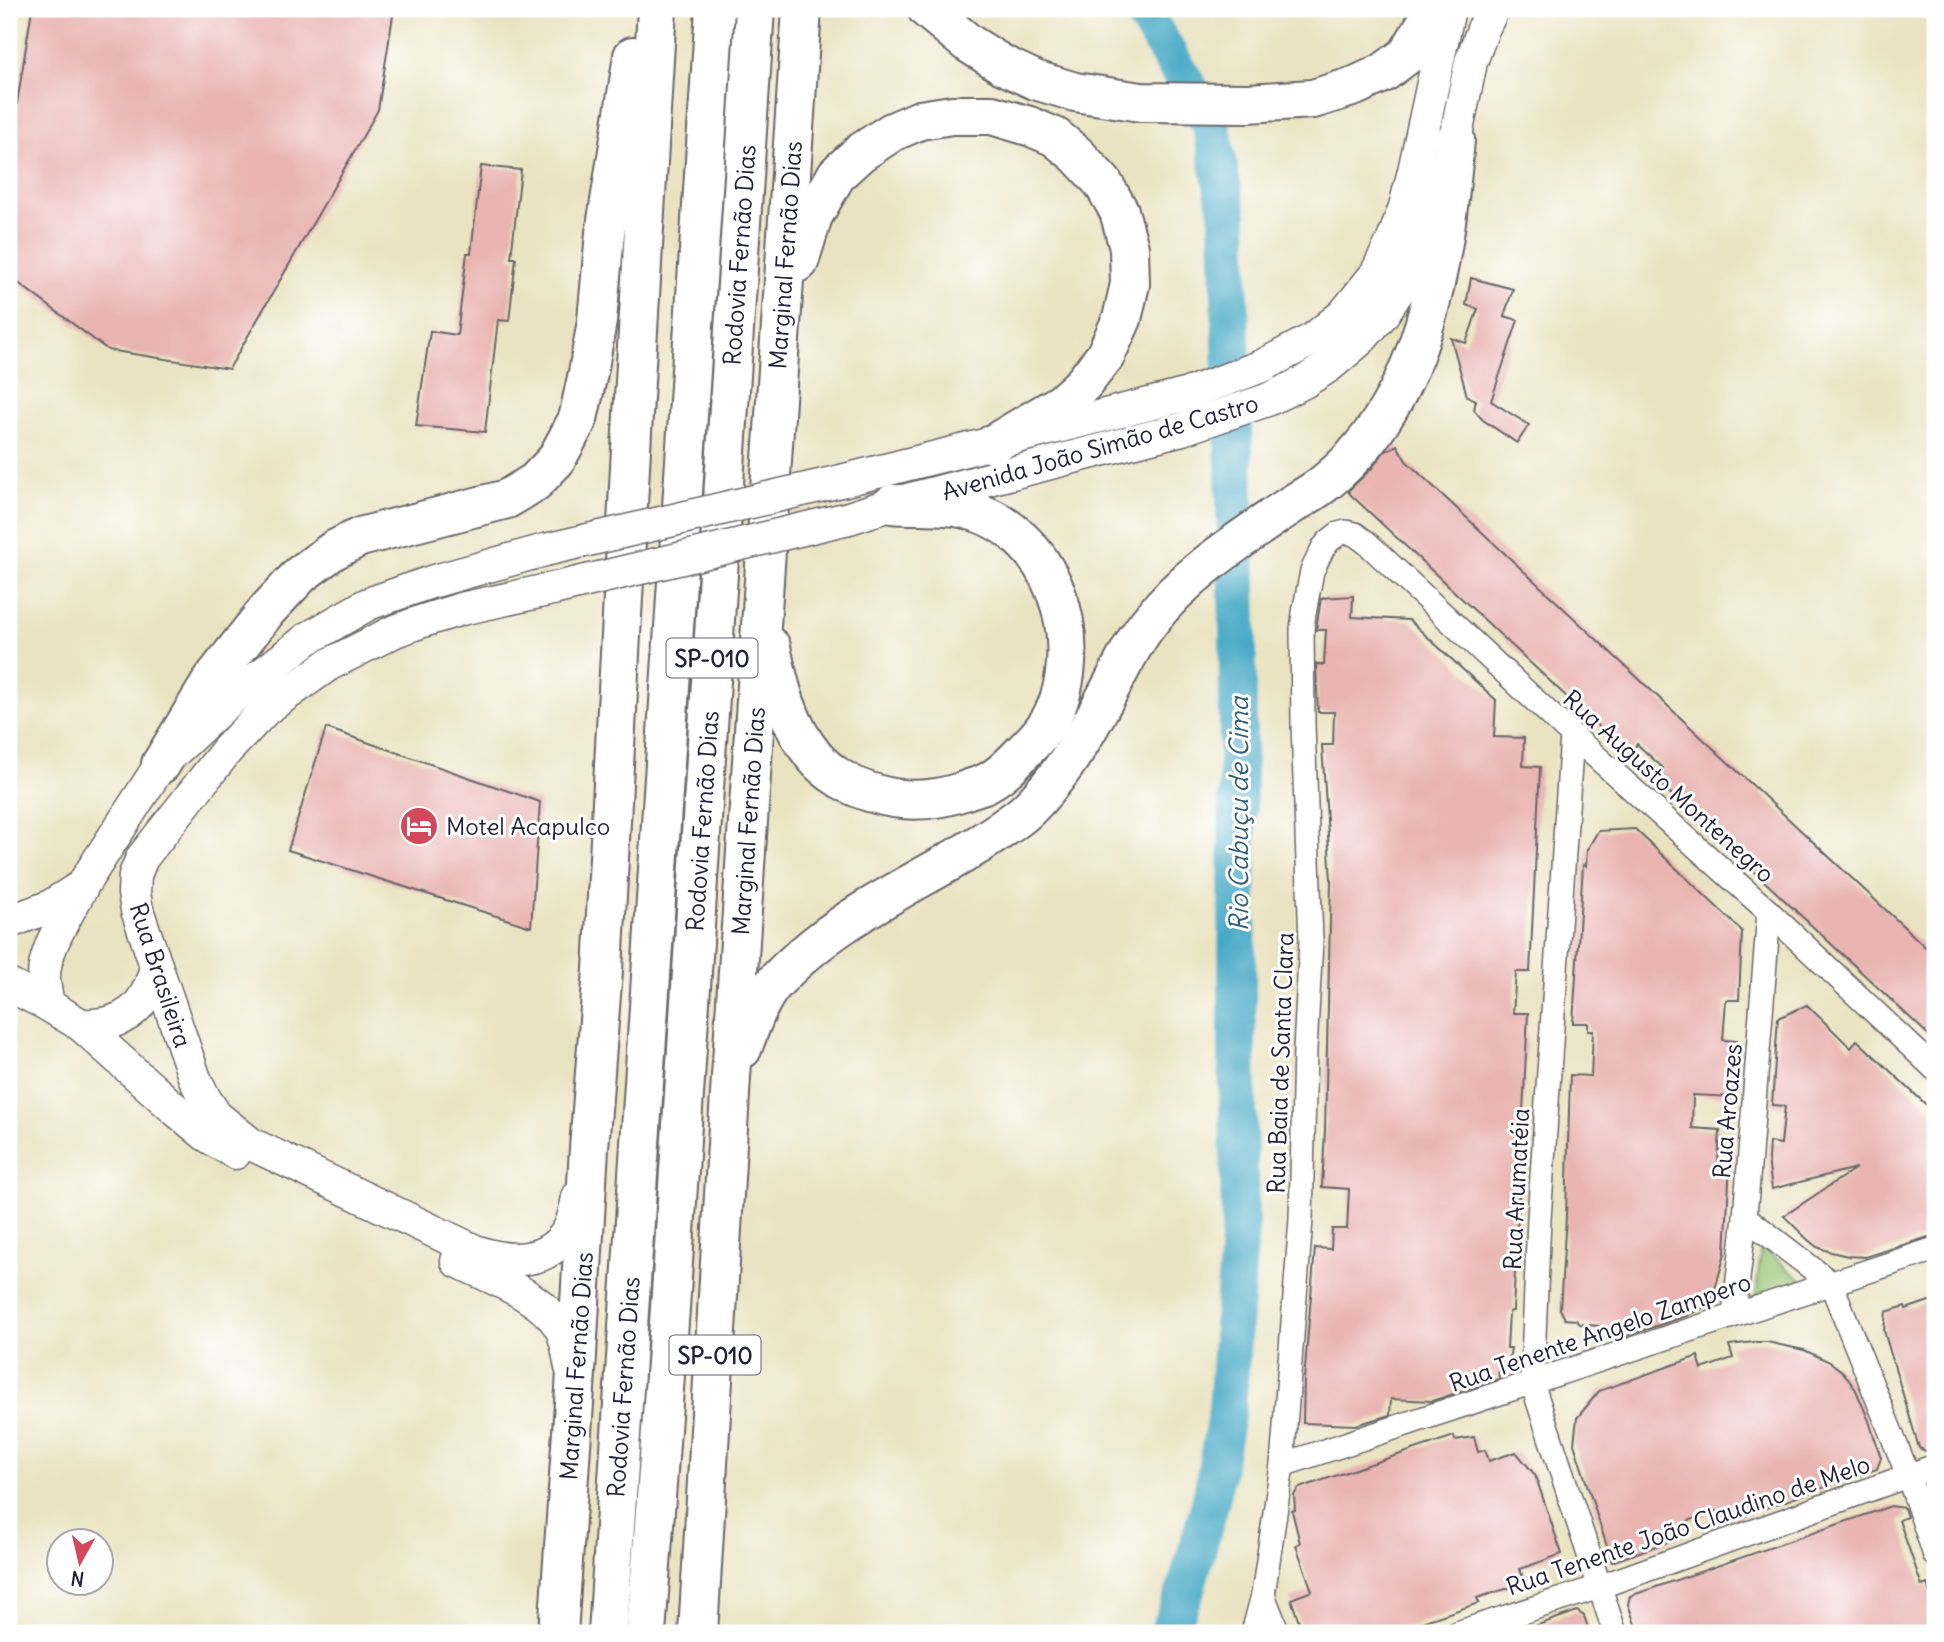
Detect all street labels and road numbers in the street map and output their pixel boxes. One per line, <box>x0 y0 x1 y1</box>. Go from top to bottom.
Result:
street label: Marginal Fernão Dias <box>762 140 808 370</box>
street label: Rodovia Fernão Dias <box>716 144 762 366</box>
street label: Avenida João Simão de Castro <box>938 387 1262 507</box>
road number: SP-010 <box>666 638 758 678</box>
street label: Rua Augusto Montenegro <box>1557 683 1781 889</box>
street label: Marginal Fernão Dias <box>725 706 771 936</box>
street label: Rodovia Fernão Dias <box>679 710 725 932</box>
street label: Rua Brasileira <box>123 899 199 1051</box>
street label: Rua Baia de Santa Clara <box>1260 932 1300 1194</box>
street label: Rua Aroazes <box>1706 1042 1748 1180</box>
street label: Rua Arumatéia <box>1497 1107 1535 1271</box>
street label: Marginal Fernão Dias <box>553 1251 599 1481</box>
street label: Rua Tenente Angelo Zampero <box>1445 1266 1755 1398</box>
street label: Rodovia Fernão Dias <box>600 1276 646 1498</box>
road number: SP-010 <box>670 1336 760 1374</box>
street label: Rua Tenente João Claudino de Melo <box>1502 1449 1874 1601</box>

